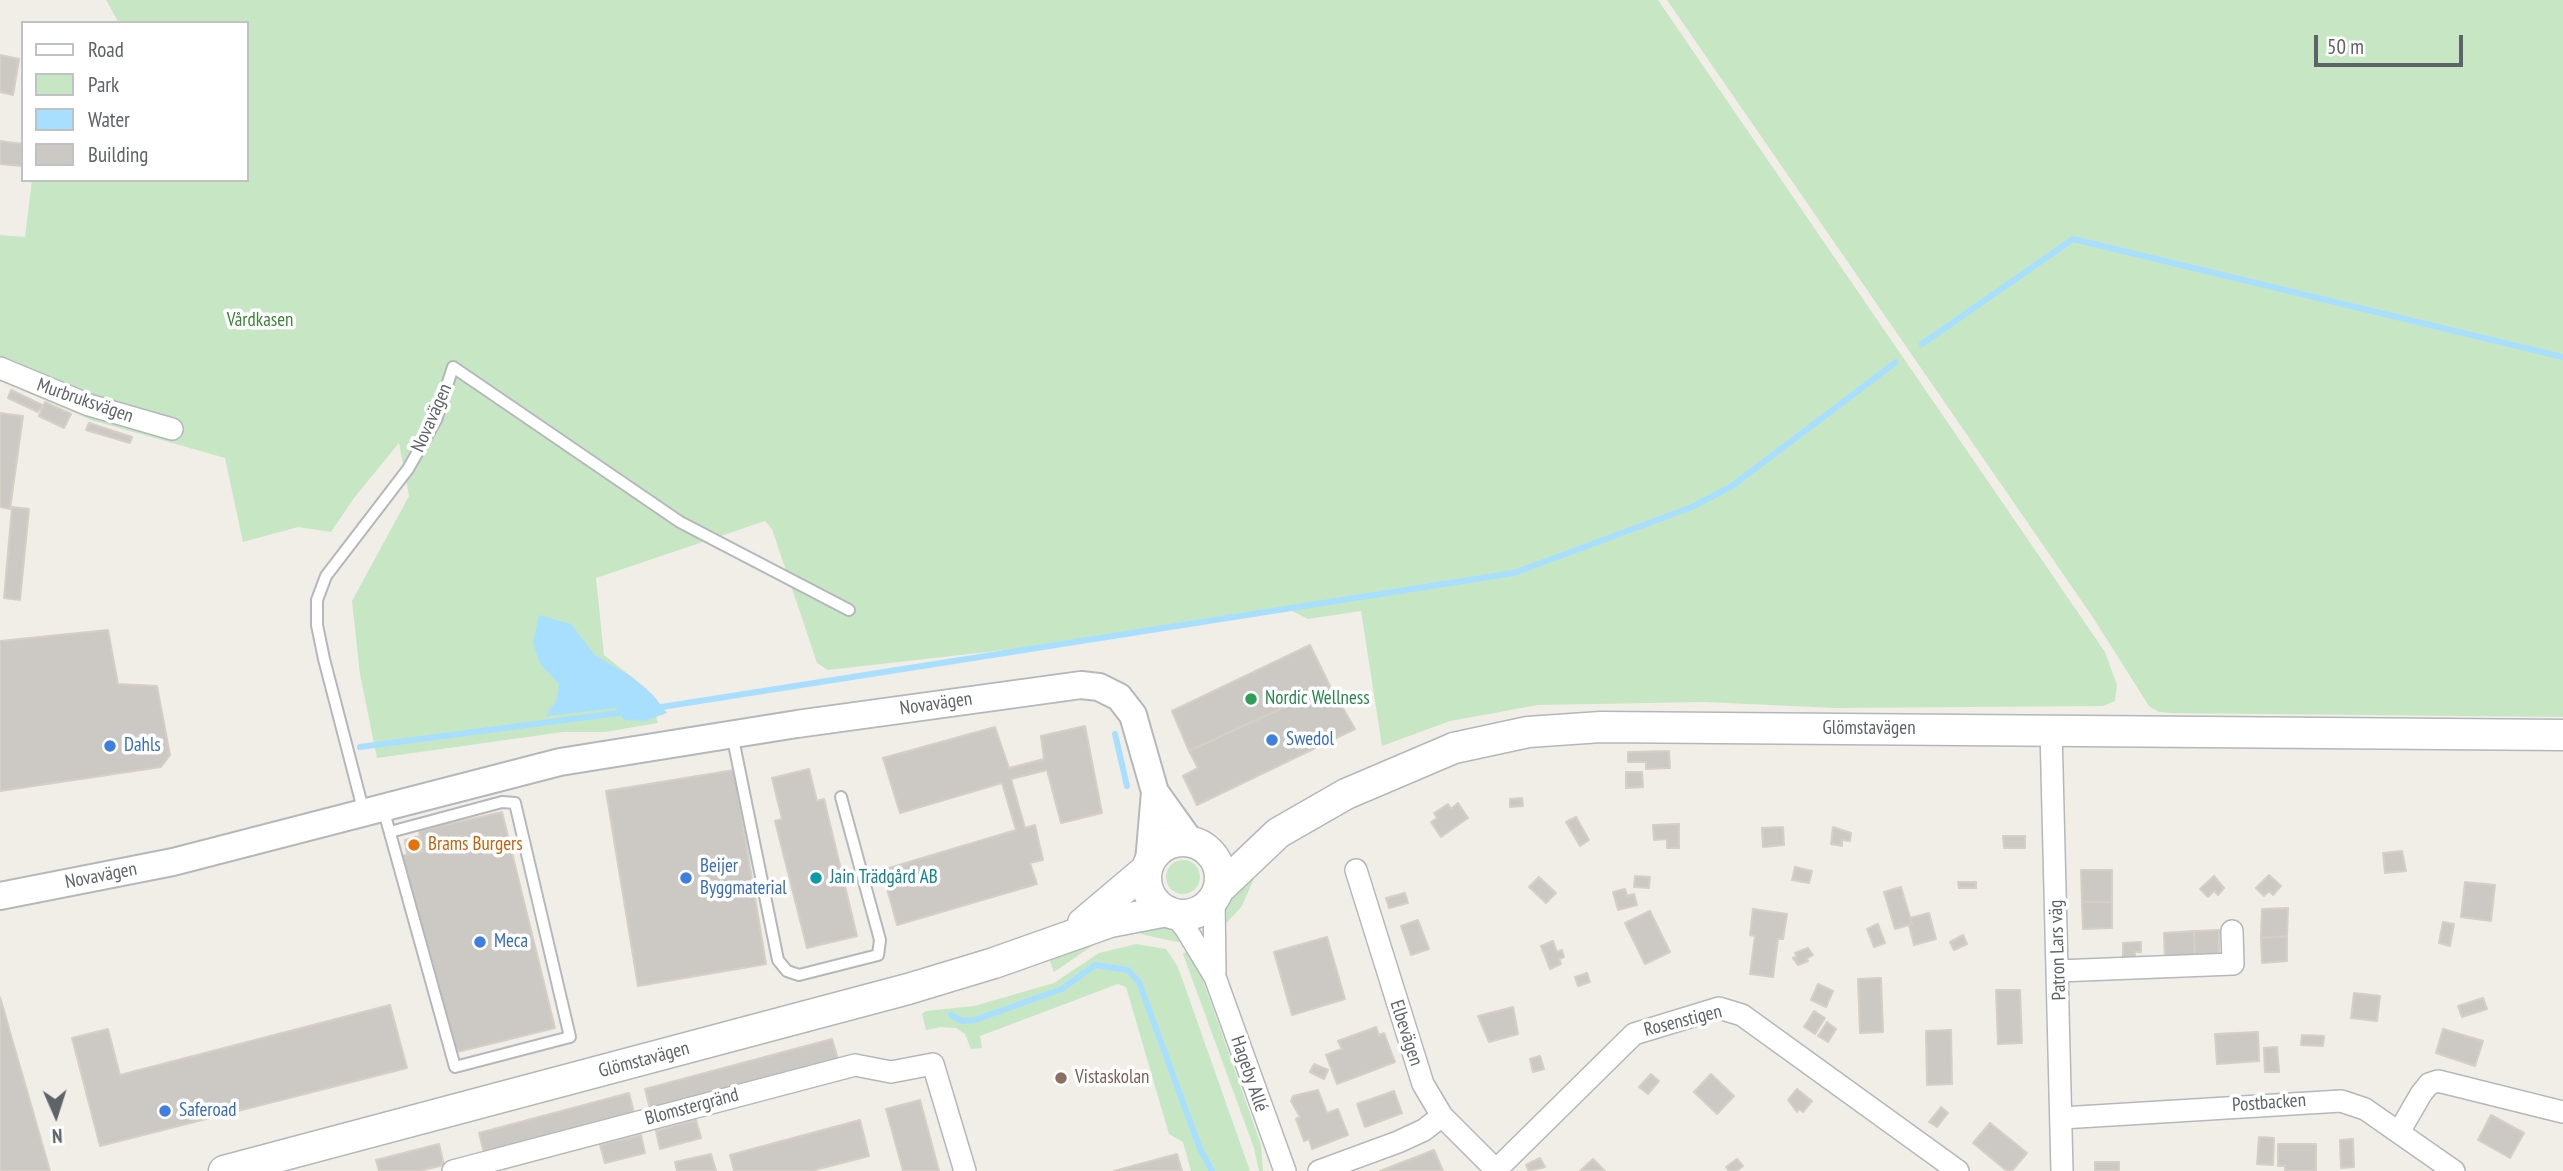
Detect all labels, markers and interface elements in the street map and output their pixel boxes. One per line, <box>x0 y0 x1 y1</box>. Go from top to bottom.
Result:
legend <box>21 21 248 182</box>
scale bar <box>2318 21 2467 65</box>
text: 50 m <box>2327 33 2364 60</box>
text: Road <box>88 36 124 63</box>
text: Park <box>88 71 119 98</box>
text: Water <box>88 106 130 133</box>
text: Building <box>88 141 148 168</box>
park label: Vårdkasen <box>227 310 293 332</box>
street label: Murbruksvägen <box>34 374 136 428</box>
street label: Novavägen <box>407 380 457 456</box>
street label: Novavägen <box>898 688 974 720</box>
place label: Nordic Wellness <box>1265 688 1370 710</box>
marker: Nordic Wellness <box>1243 691 1259 707</box>
street label: Glömstavägen <box>1823 718 1915 740</box>
place label: Swedol <box>1286 729 1334 751</box>
marker: Swedol <box>1264 732 1280 748</box>
place label: Dahls <box>124 735 161 757</box>
marker: Dahls <box>102 738 118 754</box>
place label: Brams Burgers <box>428 834 523 856</box>
marker: Brams Burgers <box>406 837 422 853</box>
place label: Beijer Byggmaterial <box>700 856 787 900</box>
street label: Novavägen <box>63 858 139 894</box>
place label: Jain Trädgård AB <box>830 867 938 889</box>
marker: Beijer Byggmaterial <box>678 870 694 886</box>
marker: Jain Trädgård AB <box>808 870 824 886</box>
street label: Patron Lars väg <box>2045 899 2071 1001</box>
place label: Meca <box>494 931 528 953</box>
marker: Meca <box>472 934 488 950</box>
street label: Elbevägen <box>1385 997 1427 1069</box>
street label: Rosenstigen <box>1642 1000 1724 1042</box>
street label: Hageby Allé <box>1225 1033 1273 1115</box>
street label: Glömstavägen <box>596 1037 692 1083</box>
place label: Vistaskolan <box>1075 1067 1149 1089</box>
marker: Vistaskolan <box>1053 1070 1069 1086</box>
north arrow <box>21 1080 91 1150</box>
street label: Blomstergränd <box>643 1084 741 1130</box>
street label: Postbacken <box>2231 1089 2307 1117</box>
place label: Saferoad <box>179 1100 237 1122</box>
marker: Saferoad <box>157 1103 173 1119</box>
text: N <box>51 1124 63 1148</box>

